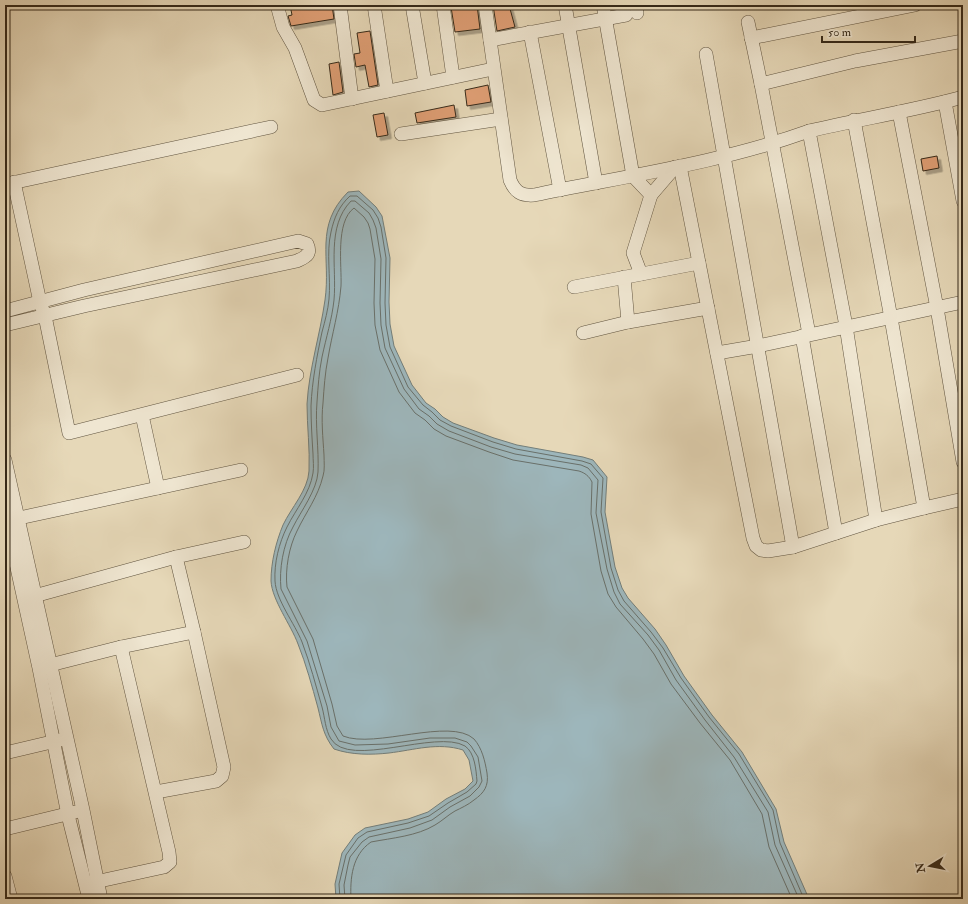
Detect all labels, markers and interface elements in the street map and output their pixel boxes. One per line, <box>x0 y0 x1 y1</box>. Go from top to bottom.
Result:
scale bar <box>822 18 915 44</box>
text: 50 m <box>828 25 852 40</box>
north arrow <box>910 846 950 886</box>
text: N <box>913 861 928 875</box>

